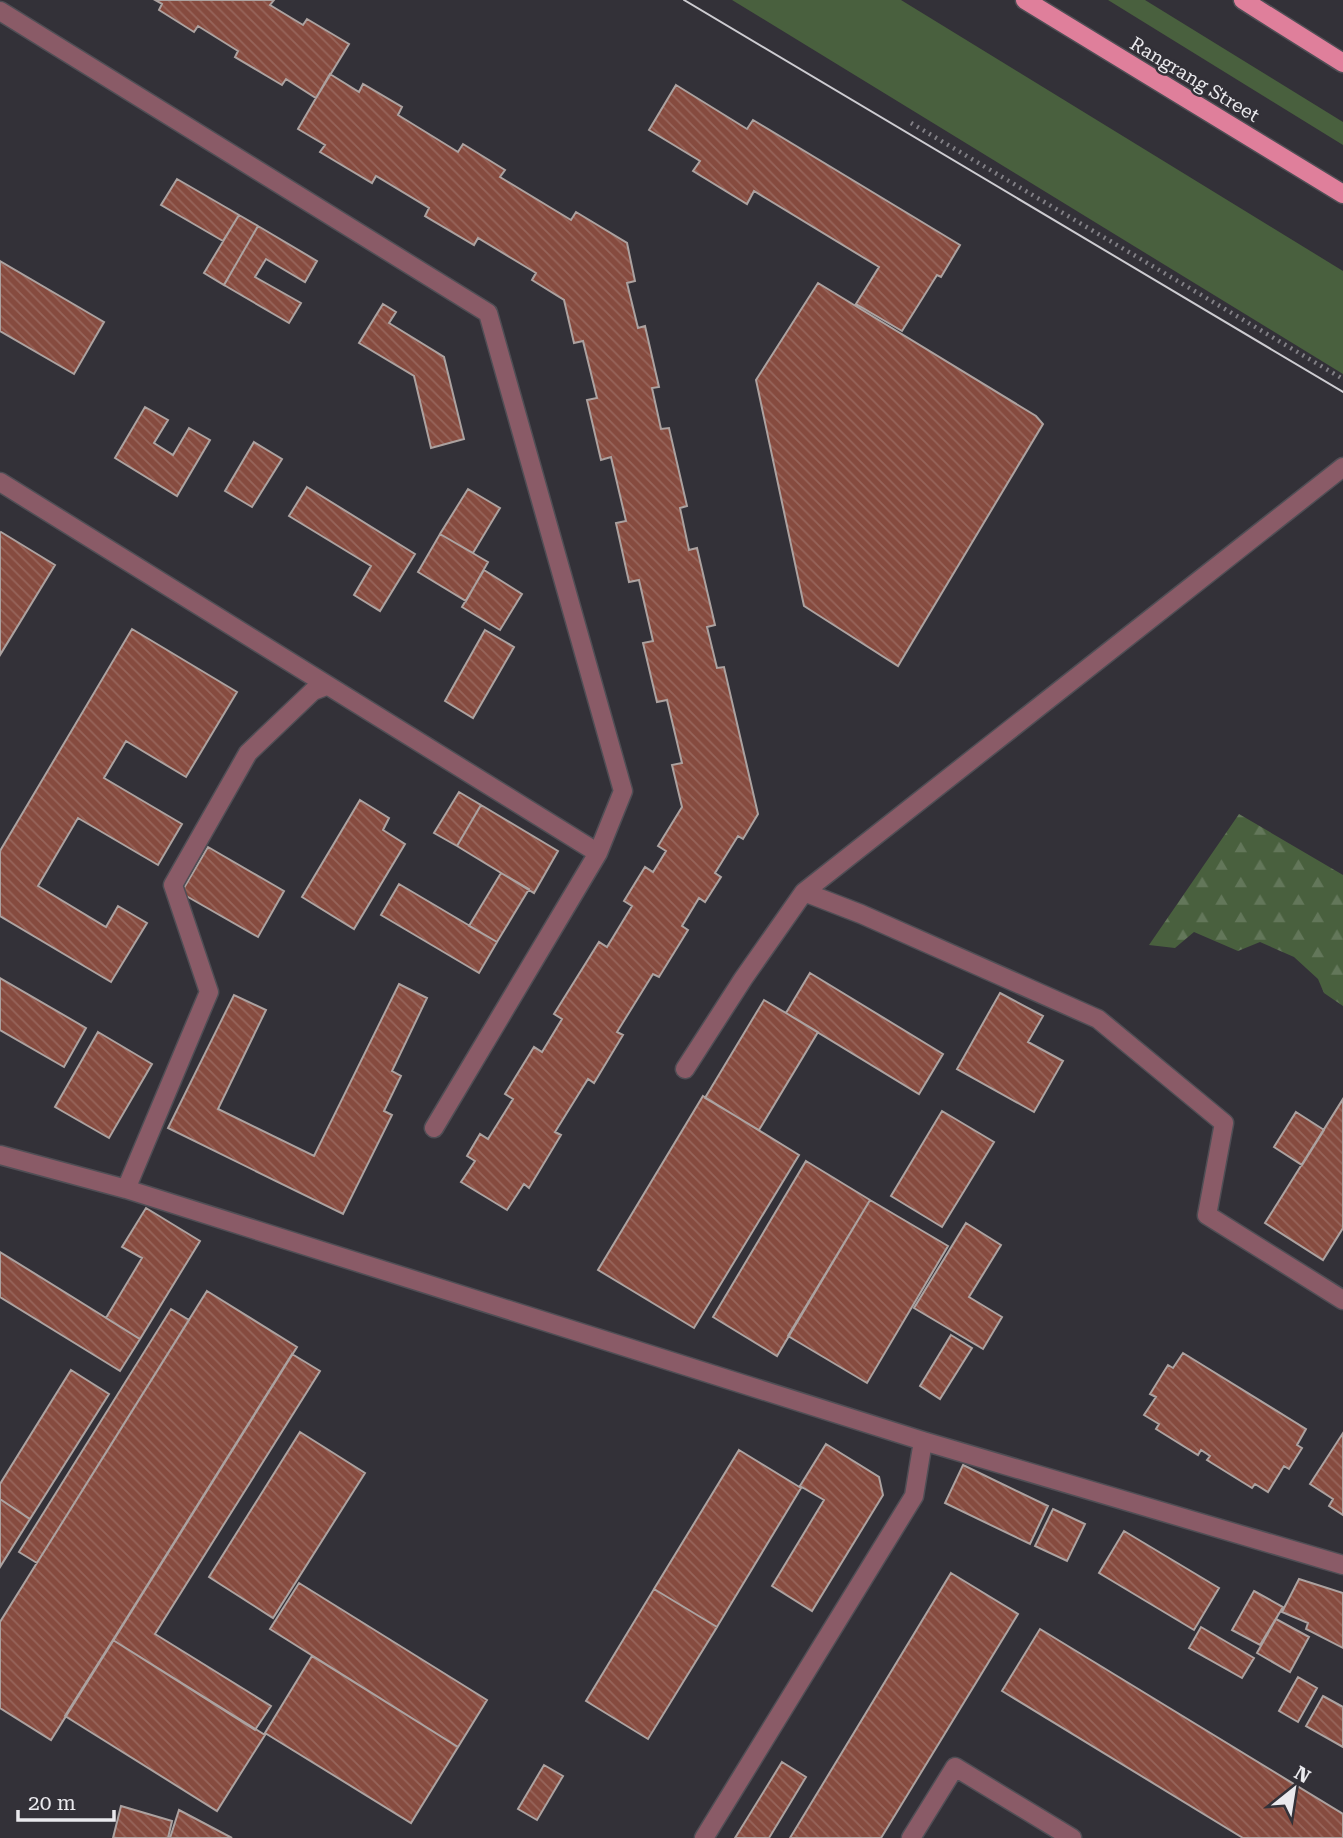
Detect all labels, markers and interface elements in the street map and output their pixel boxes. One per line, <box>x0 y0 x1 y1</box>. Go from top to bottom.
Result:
street label: Rangrang Street <box>1126 32 1264 127</box>
north arrow <box>1259 1754 1329 1824</box>
text: N <box>1290 1761 1315 1789</box>
scale bar <box>18 1778 114 1822</box>
text: 20 m <box>28 1791 76 1815</box>

